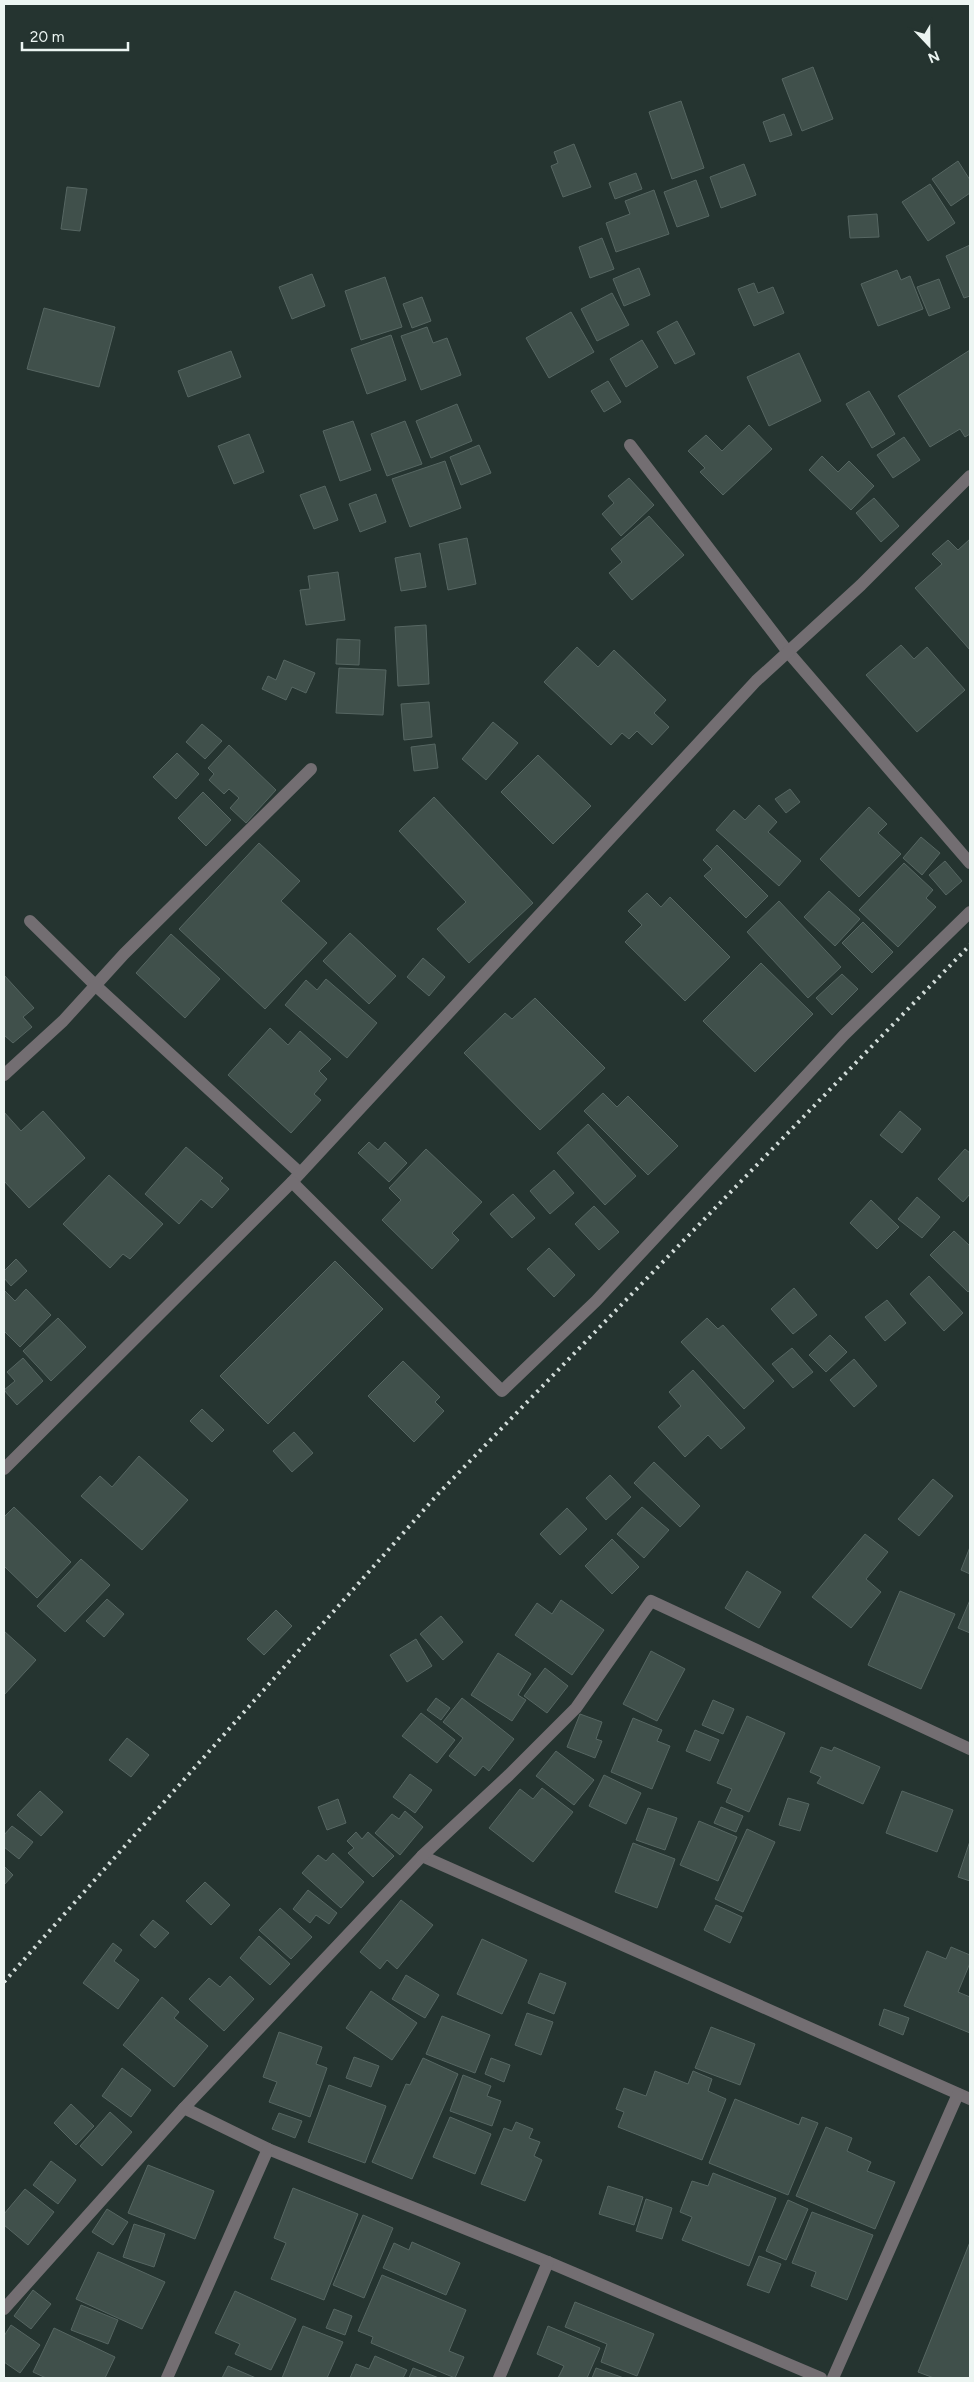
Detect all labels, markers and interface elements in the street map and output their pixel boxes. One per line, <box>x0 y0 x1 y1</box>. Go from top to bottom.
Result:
scale bar <box>22 20 129 52</box>
north arrow <box>904 20 954 70</box>
text: 20 m <box>30 28 64 46</box>
text: N <box>925 47 942 66</box>

